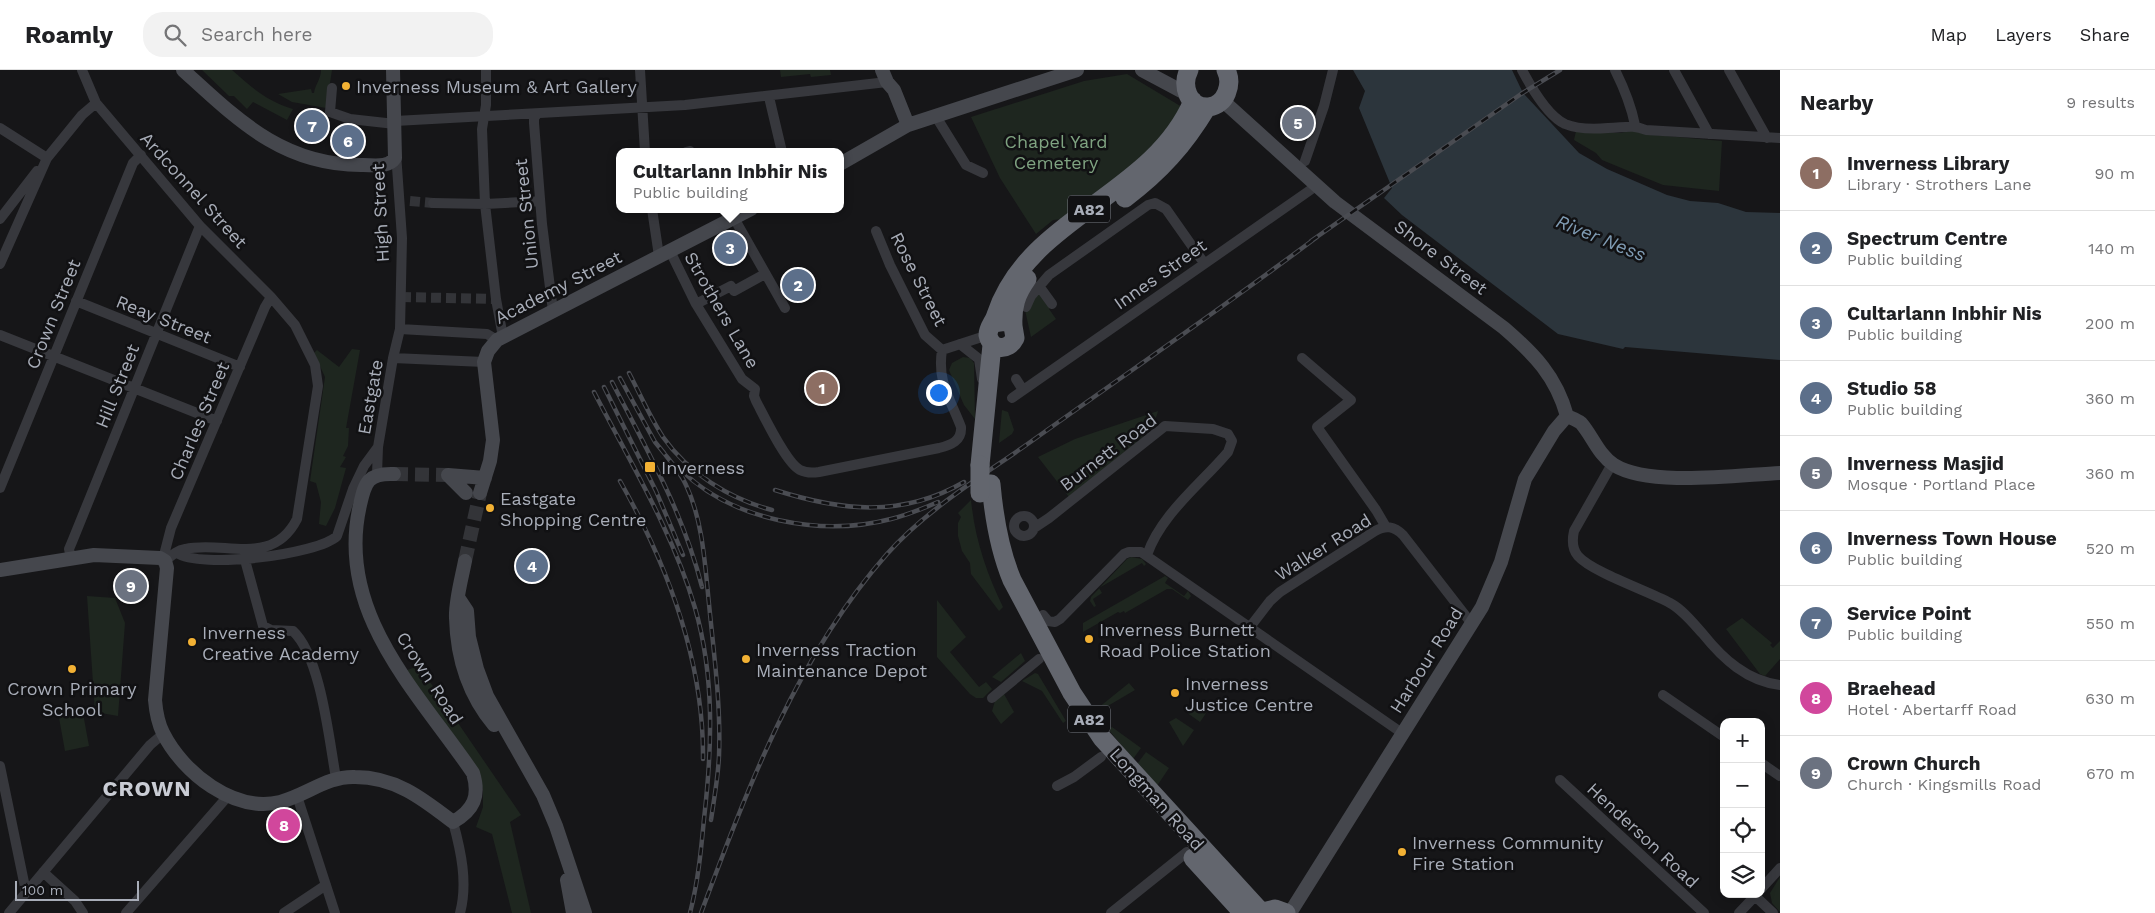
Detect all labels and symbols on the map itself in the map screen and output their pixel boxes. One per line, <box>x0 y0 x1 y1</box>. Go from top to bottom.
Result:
place label: Inverness Museum & Art Gallery <box>356 76 637 97</box>
marker: Inverness Museum & Art Gallery <box>340 80 352 92</box>
pin: 5 <box>1282 104 1314 142</box>
pin: 7 <box>296 107 328 145</box>
pin: 6 <box>332 122 364 160</box>
street label: Ardconnel Street <box>136 128 252 253</box>
park label: Chapel Yard Cemetery <box>1005 131 1107 173</box>
street label: Union Street <box>510 157 542 270</box>
street label: High Street <box>367 163 393 263</box>
road number: A82 <box>1068 196 1110 222</box>
water label: River Ness <box>1553 210 1649 266</box>
street label: Shore Street <box>1390 215 1492 299</box>
street label: Rose Street <box>886 228 952 330</box>
pin: 3 <box>714 229 746 267</box>
street label: Innes Street <box>1110 234 1211 313</box>
street label: Academy Street <box>491 246 625 328</box>
street label: Strothers Lane <box>680 248 764 372</box>
street label: Crown Street <box>21 256 85 372</box>
pin: 2 <box>782 266 814 304</box>
street label: Reay Street <box>113 290 215 348</box>
street label: Hill Street <box>91 341 144 431</box>
street label: Charles Street <box>165 358 234 483</box>
street label: Eastgate <box>353 358 387 436</box>
pin: 1 <box>806 369 838 407</box>
your location <box>926 380 952 406</box>
street label: Burnett Road <box>1056 409 1160 495</box>
place label: Inverness <box>661 457 745 478</box>
marker: Inverness <box>643 460 657 474</box>
place label: Eastgate Shopping Centre <box>500 488 646 530</box>
marker: Eastgate Shopping Centre <box>484 502 496 514</box>
street label: Walker Road <box>1271 509 1375 585</box>
pin: 4 <box>516 547 548 585</box>
pin: 9 <box>115 567 147 605</box>
street label: Harbour Road <box>1385 603 1467 717</box>
place label: Inverness Burnett Road Police Station <box>1099 619 1271 661</box>
place label: Inverness Creative Academy <box>202 622 360 664</box>
street label: Crown Road <box>392 628 468 728</box>
marker: Inverness Burnett Road Police Station <box>1083 633 1095 645</box>
marker: Inverness Creative Academy <box>186 636 198 648</box>
place label: Inverness Traction Maintenance Depot <box>756 639 928 681</box>
marker: Inverness Traction Maintenance Depot <box>740 653 752 665</box>
marker: Crown Primary School <box>66 663 78 675</box>
place label: Inverness Justice Centre <box>1185 673 1313 715</box>
place label: Crown Primary School <box>7 678 137 720</box>
marker: Inverness Justice Centre <box>1169 687 1181 699</box>
road number: A82 <box>1068 706 1110 732</box>
street label: Longman Road <box>1106 743 1208 855</box>
district label: CROWN <box>102 776 192 801</box>
street label: Henderson Road <box>1583 778 1703 892</box>
pin: 8 <box>268 806 300 844</box>
place label: Inverness Community Fire Station <box>1412 832 1604 874</box>
marker: Inverness Community Fire Station <box>1396 846 1408 858</box>
scale bar <box>15 878 139 901</box>

